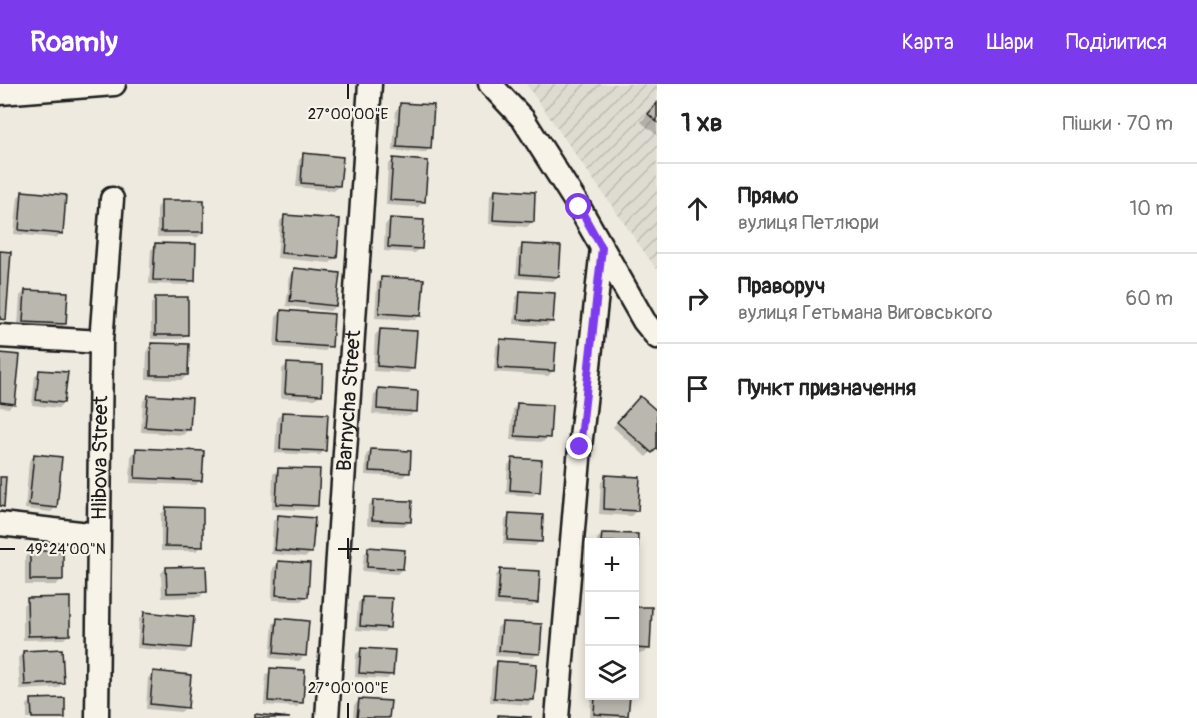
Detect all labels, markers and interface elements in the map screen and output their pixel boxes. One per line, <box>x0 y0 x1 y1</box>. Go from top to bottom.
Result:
text: Roamly <box>30 25 118 60</box>
text: Карта <box>902 29 954 56</box>
text: Шари <box>987 29 1033 56</box>
text: Поділитися <box>1066 29 1167 56</box>
text: 27°00'00"E <box>308 105 389 124</box>
text: 1 хв <box>681 107 723 139</box>
text: Пішки · 70 m <box>1063 111 1173 136</box>
text: Прямо <box>738 182 798 210</box>
icon: ahead <box>681 192 714 225</box>
route start <box>565 193 591 219</box>
text: 10 m <box>1129 196 1173 221</box>
text: вулиця Петлюри <box>738 210 878 235</box>
text: Праворуч <box>738 272 825 300</box>
icon: right <box>681 282 714 315</box>
text: 60 m <box>1126 286 1173 311</box>
text: вулиця Гетьмана Виговського <box>738 300 992 325</box>
street label: Barnycha Street <box>331 329 367 472</box>
icon: arrive <box>681 372 714 405</box>
text: Пункт призначення <box>738 374 916 402</box>
street label: Hlibova Street <box>86 395 114 520</box>
route end <box>566 433 592 459</box>
map controls <box>585 538 639 700</box>
button: + <box>585 538 639 592</box>
text: 49°24'00"N <box>26 540 106 559</box>
button: − <box>585 592 639 646</box>
button: layers <box>585 646 639 700</box>
text: 27°00'00"E <box>308 679 389 698</box>

